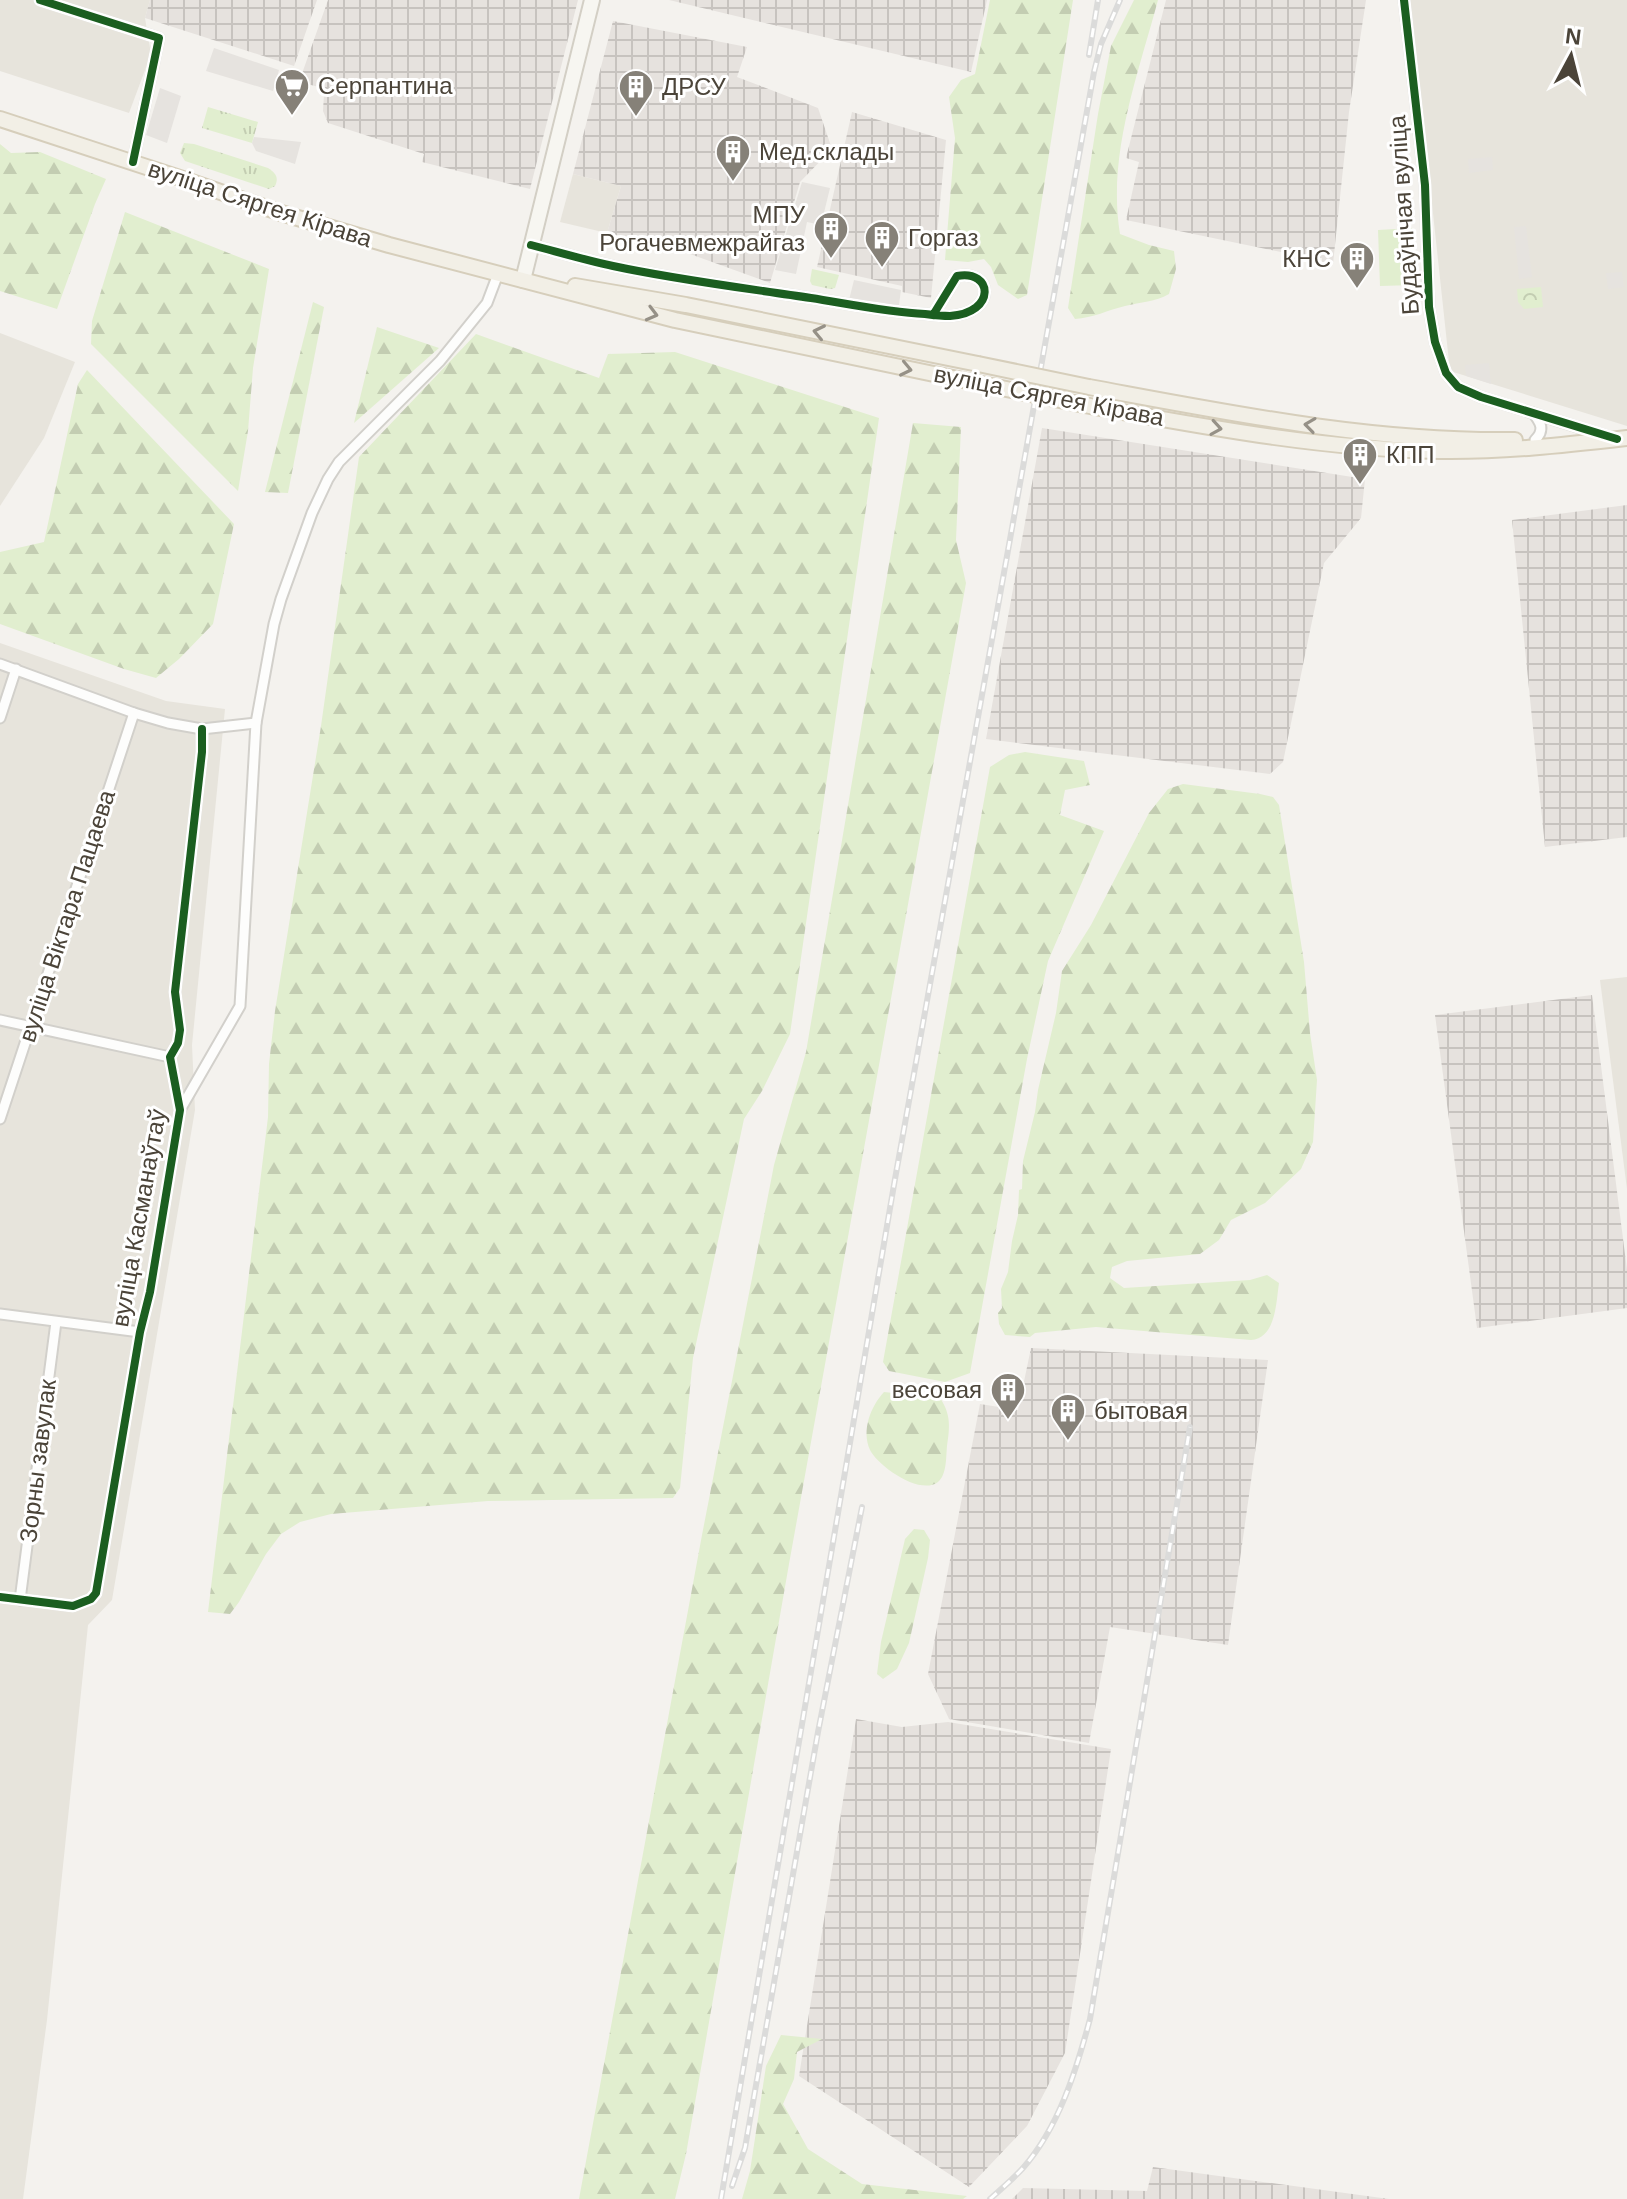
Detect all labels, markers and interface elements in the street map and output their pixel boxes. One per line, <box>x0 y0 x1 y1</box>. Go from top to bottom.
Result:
north arrow <box>1531 16 1611 96</box>
text: N <box>1564 23 1583 50</box>
supermarket icon: Серпантина <box>273 67 311 117</box>
building icon: ДРСУ <box>617 68 655 118</box>
place label: Серпантина <box>318 72 453 99</box>
place label: ДРСУ <box>662 73 727 100</box>
street label: Будаўнічая вуліца <box>1383 114 1424 316</box>
building icon: Мед.склады <box>714 133 752 183</box>
place label: Мед.склады <box>759 138 894 165</box>
street label: вуліца Сяргея Кірава <box>145 155 376 253</box>
place label: МПУ Рогачевмежрайгаз <box>599 201 806 256</box>
building icon: МПУ Рогачевмежрайгаз <box>812 210 850 260</box>
building icon: Горгаз <box>863 219 901 269</box>
place label: Горгаз <box>908 224 978 251</box>
building icon: КНС <box>1338 240 1376 290</box>
place label: КНС <box>1282 245 1331 272</box>
one-way arrow <box>645 305 659 321</box>
one-way arrow <box>813 324 826 341</box>
one-way arrow <box>900 359 913 376</box>
street label: вуліца Сяргея Кірава <box>932 360 1167 431</box>
one-way arrow <box>1304 417 1317 434</box>
one-way arrow <box>1209 419 1223 436</box>
building icon: КПП <box>1341 436 1379 486</box>
place label: КПП <box>1386 441 1434 468</box>
street label: вуліца Віктара Пацаева <box>13 786 120 1045</box>
street label: вуліца Касманаўтаў <box>106 1107 171 1329</box>
building icon: весовая <box>989 1371 1027 1421</box>
place label: весовая <box>892 1376 982 1403</box>
street label: Зорны завулак <box>14 1377 61 1544</box>
building icon: бытовая <box>1049 1392 1087 1442</box>
place label: бытовая <box>1094 1397 1188 1424</box>

